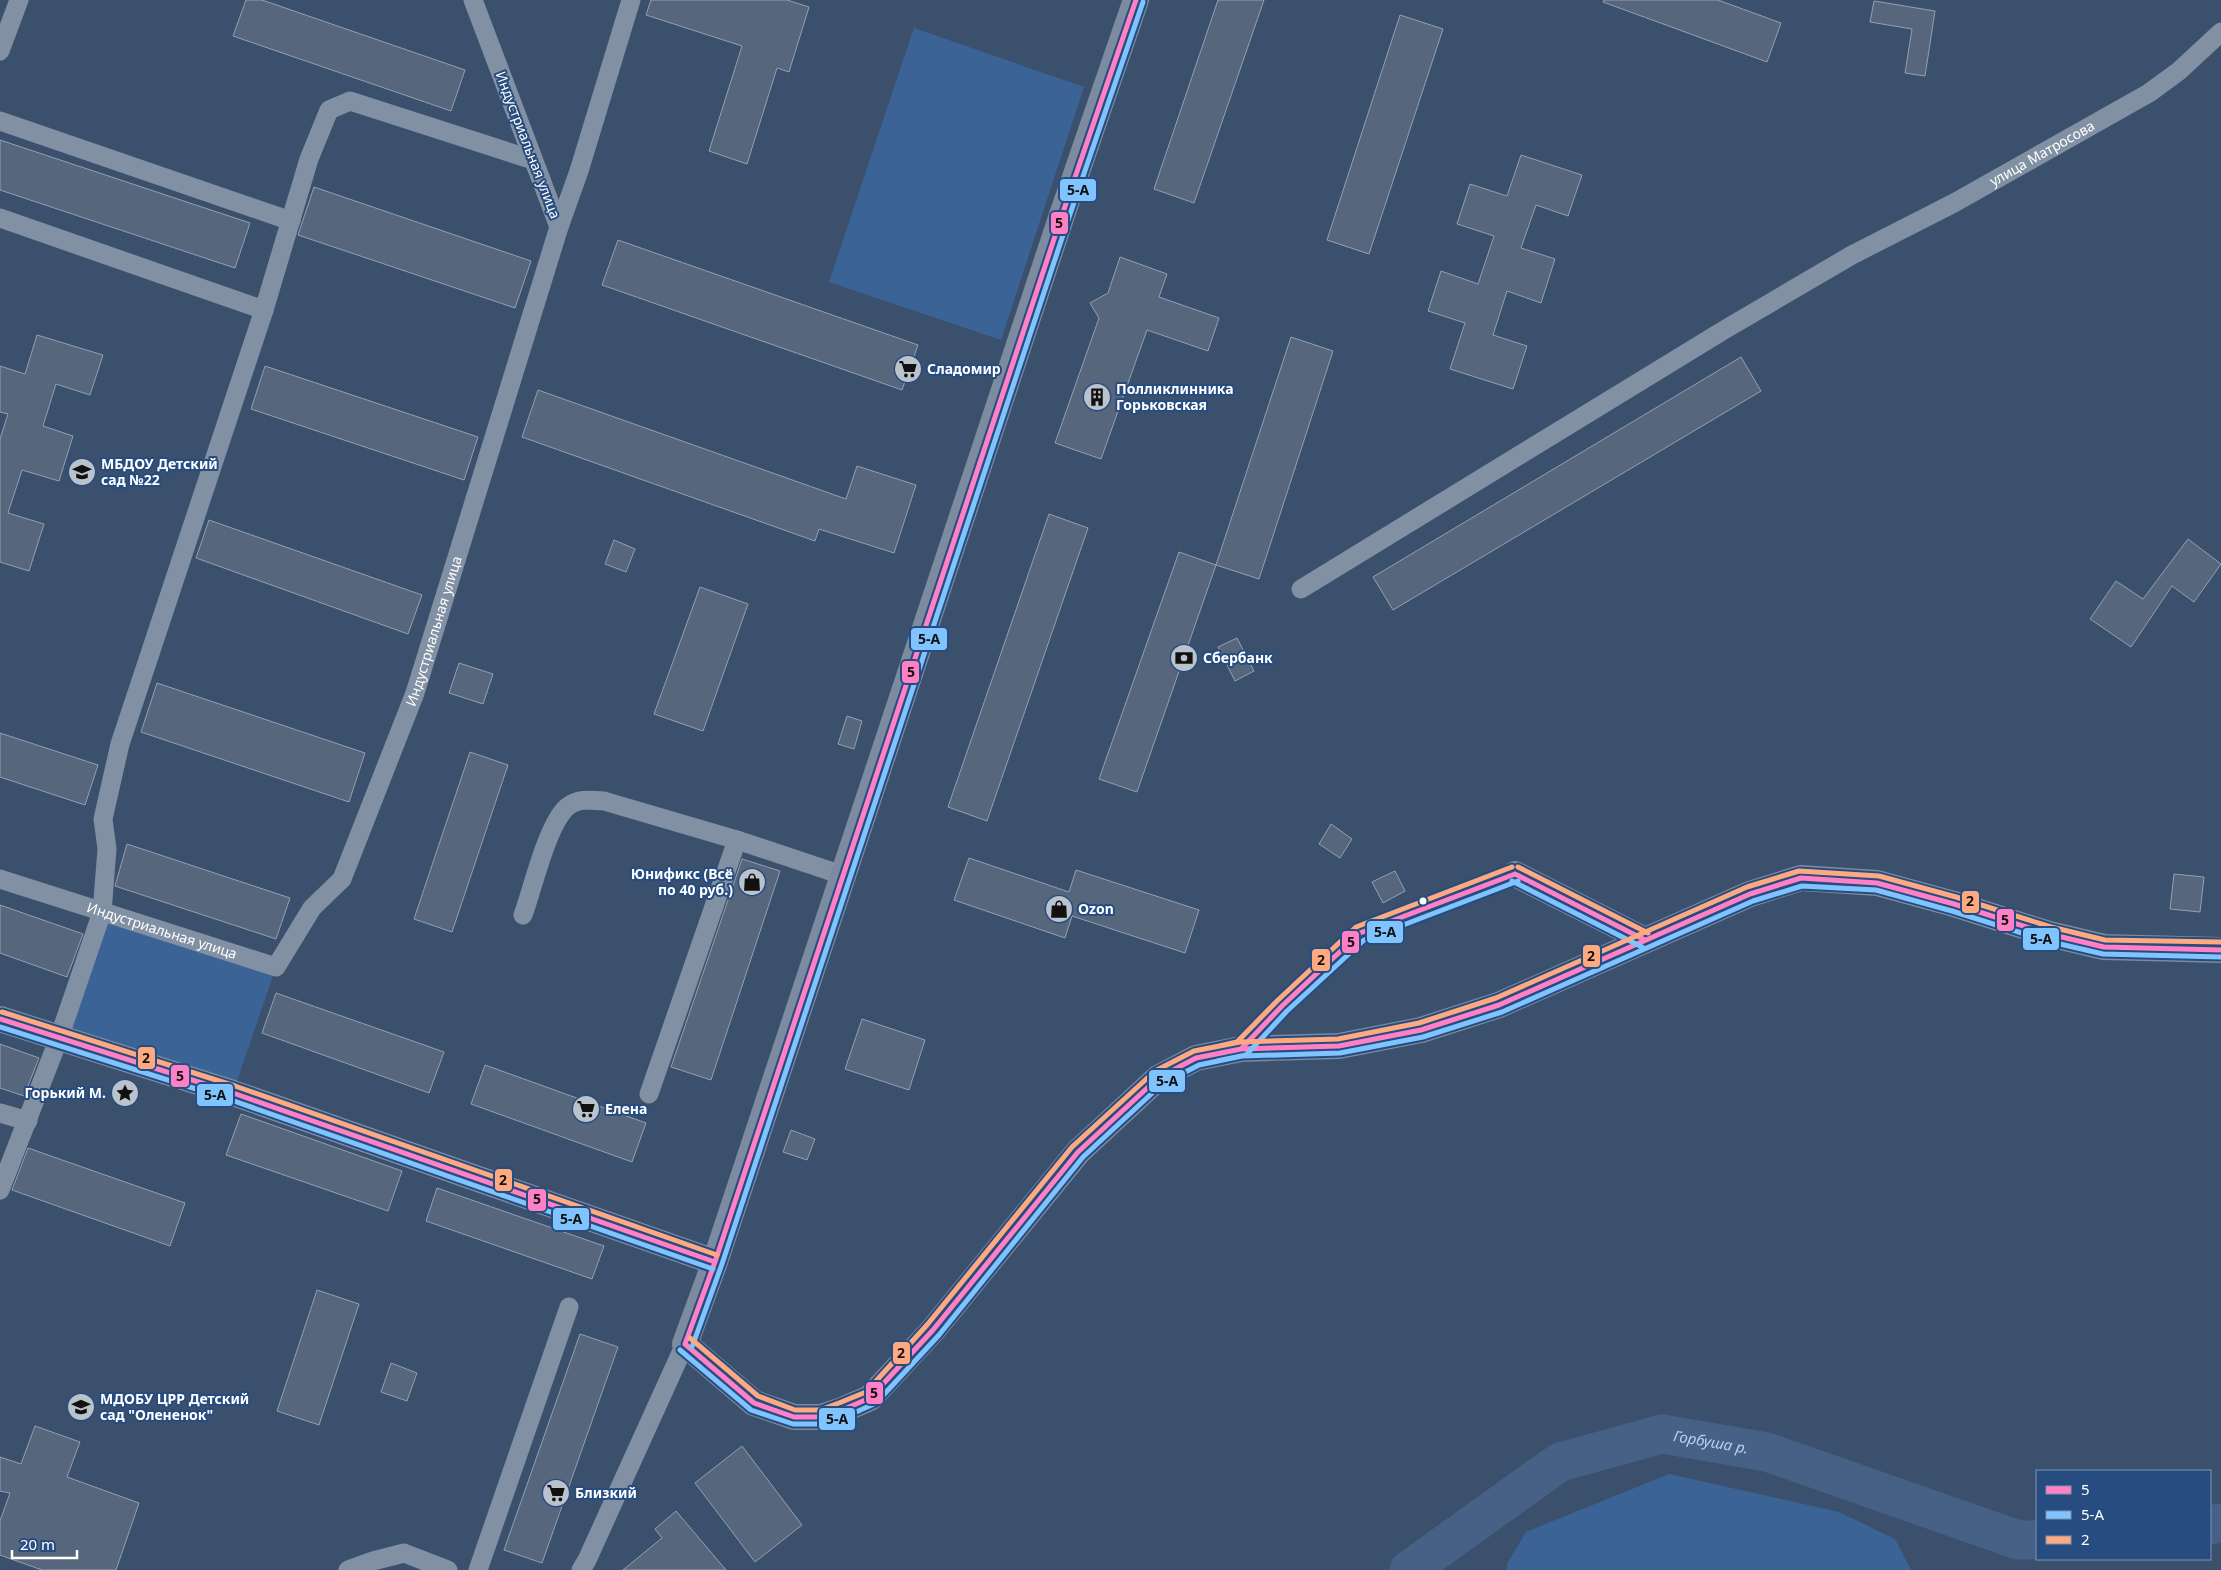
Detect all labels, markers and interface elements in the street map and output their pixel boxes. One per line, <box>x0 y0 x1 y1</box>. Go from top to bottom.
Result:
street label: Индустриальная улица <box>492 68 565 221</box>
street label: улица Матросова <box>1986 116 2098 190</box>
line badge: 5-А <box>1059 178 1097 202</box>
text: 5-А <box>1067 180 1089 199</box>
line badge: 5 <box>1050 211 1069 235</box>
text: 5 <box>1055 213 1063 232</box>
supermarket icon: Сладомир <box>893 354 923 384</box>
place label: Сладомир <box>927 359 1001 378</box>
place label: Полликлинника Горьковская <box>1116 379 1234 414</box>
building icon: Полликлинника Горьковская <box>1082 382 1112 412</box>
place label: МБДОУ Детский сад №22 <box>101 454 218 489</box>
school or university icon: МБДОУ Детский сад №22 <box>67 457 97 487</box>
street label: Индустриальная улица <box>401 553 466 709</box>
line badge: 5-А <box>910 627 948 651</box>
text: 5-А <box>918 629 940 648</box>
bank icon: Сбербанк <box>1169 643 1199 673</box>
place label: Сбербанк <box>1203 648 1273 667</box>
line badge: 5 <box>901 660 920 684</box>
text: 5 <box>907 662 915 681</box>
place label: Юнификс (Всё по 40 руб.) <box>631 864 733 899</box>
shop icon: Юнификс (Всё по 40 руб.) <box>737 867 767 897</box>
line badge: 2 <box>1961 890 1980 914</box>
text: 2 <box>1966 891 1974 910</box>
shop icon: Ozon <box>1044 894 1074 924</box>
unlabelled marker <box>1418 896 1428 906</box>
street label: Индустриальная улица <box>85 897 240 963</box>
place label: Ozon <box>1078 899 1114 918</box>
line badge: 5 <box>1996 908 2015 932</box>
text: 5 <box>2001 910 2009 929</box>
line badge: 5-А <box>1366 920 1404 944</box>
text: 5-А <box>1374 922 1396 941</box>
line badge: 5-А <box>2022 927 2060 951</box>
text: 5-А <box>2030 929 2052 948</box>
line badge: 5 <box>1341 930 1360 954</box>
text: 5 <box>1347 932 1355 951</box>
line badge: 2 <box>1582 944 1601 968</box>
text: 2 <box>1587 946 1595 965</box>
line badge: 2 <box>1311 948 1331 972</box>
text: 2 <box>1317 950 1325 969</box>
line badge: 2 <box>137 1046 156 1070</box>
text: 2 <box>142 1048 150 1067</box>
line badge: 5 <box>170 1064 190 1088</box>
text: 5 <box>176 1066 184 1085</box>
line badge: 5-А <box>1148 1069 1186 1093</box>
text: 5-А <box>1156 1071 1178 1090</box>
place icon: Горький М. <box>110 1078 140 1108</box>
place label: Горький М. <box>25 1083 106 1102</box>
line badge: 5-А <box>196 1083 234 1107</box>
text: 5-А <box>204 1085 226 1104</box>
supermarket icon: Елена <box>571 1094 601 1124</box>
place label: Елена <box>605 1099 647 1118</box>
line badge: 2 <box>494 1168 513 1192</box>
text: 2 <box>499 1170 507 1189</box>
line badge: 5 <box>527 1188 547 1212</box>
text: 5 <box>533 1189 541 1208</box>
line badge: 5-А <box>552 1207 590 1231</box>
text: 5-А <box>560 1209 582 1228</box>
line badge: 2 <box>892 1341 911 1365</box>
text: 2 <box>897 1343 905 1362</box>
line badge: 5 <box>865 1381 884 1405</box>
text: 5 <box>870 1383 878 1402</box>
place label: МДОБУ ЦРР Детский сад "Олененок" <box>100 1389 249 1424</box>
school or university icon: МДОБУ ЦРР Детский сад "Олененок" <box>66 1392 96 1422</box>
line badge: 5-А <box>818 1407 856 1431</box>
text: 5-А <box>826 1409 848 1428</box>
water label: Горбуша р. <box>1672 1425 1750 1458</box>
legend <box>2036 1470 2211 1560</box>
supermarket icon: Близкий <box>541 1478 571 1508</box>
text: 5 <box>2081 1479 2090 1499</box>
place label: Близкий <box>575 1483 637 1502</box>
text: 5-А <box>2081 1504 2104 1524</box>
scale bar <box>12 1528 78 1560</box>
text: 2 <box>2081 1529 2090 1549</box>
text: 20 m <box>20 1534 55 1554</box>

